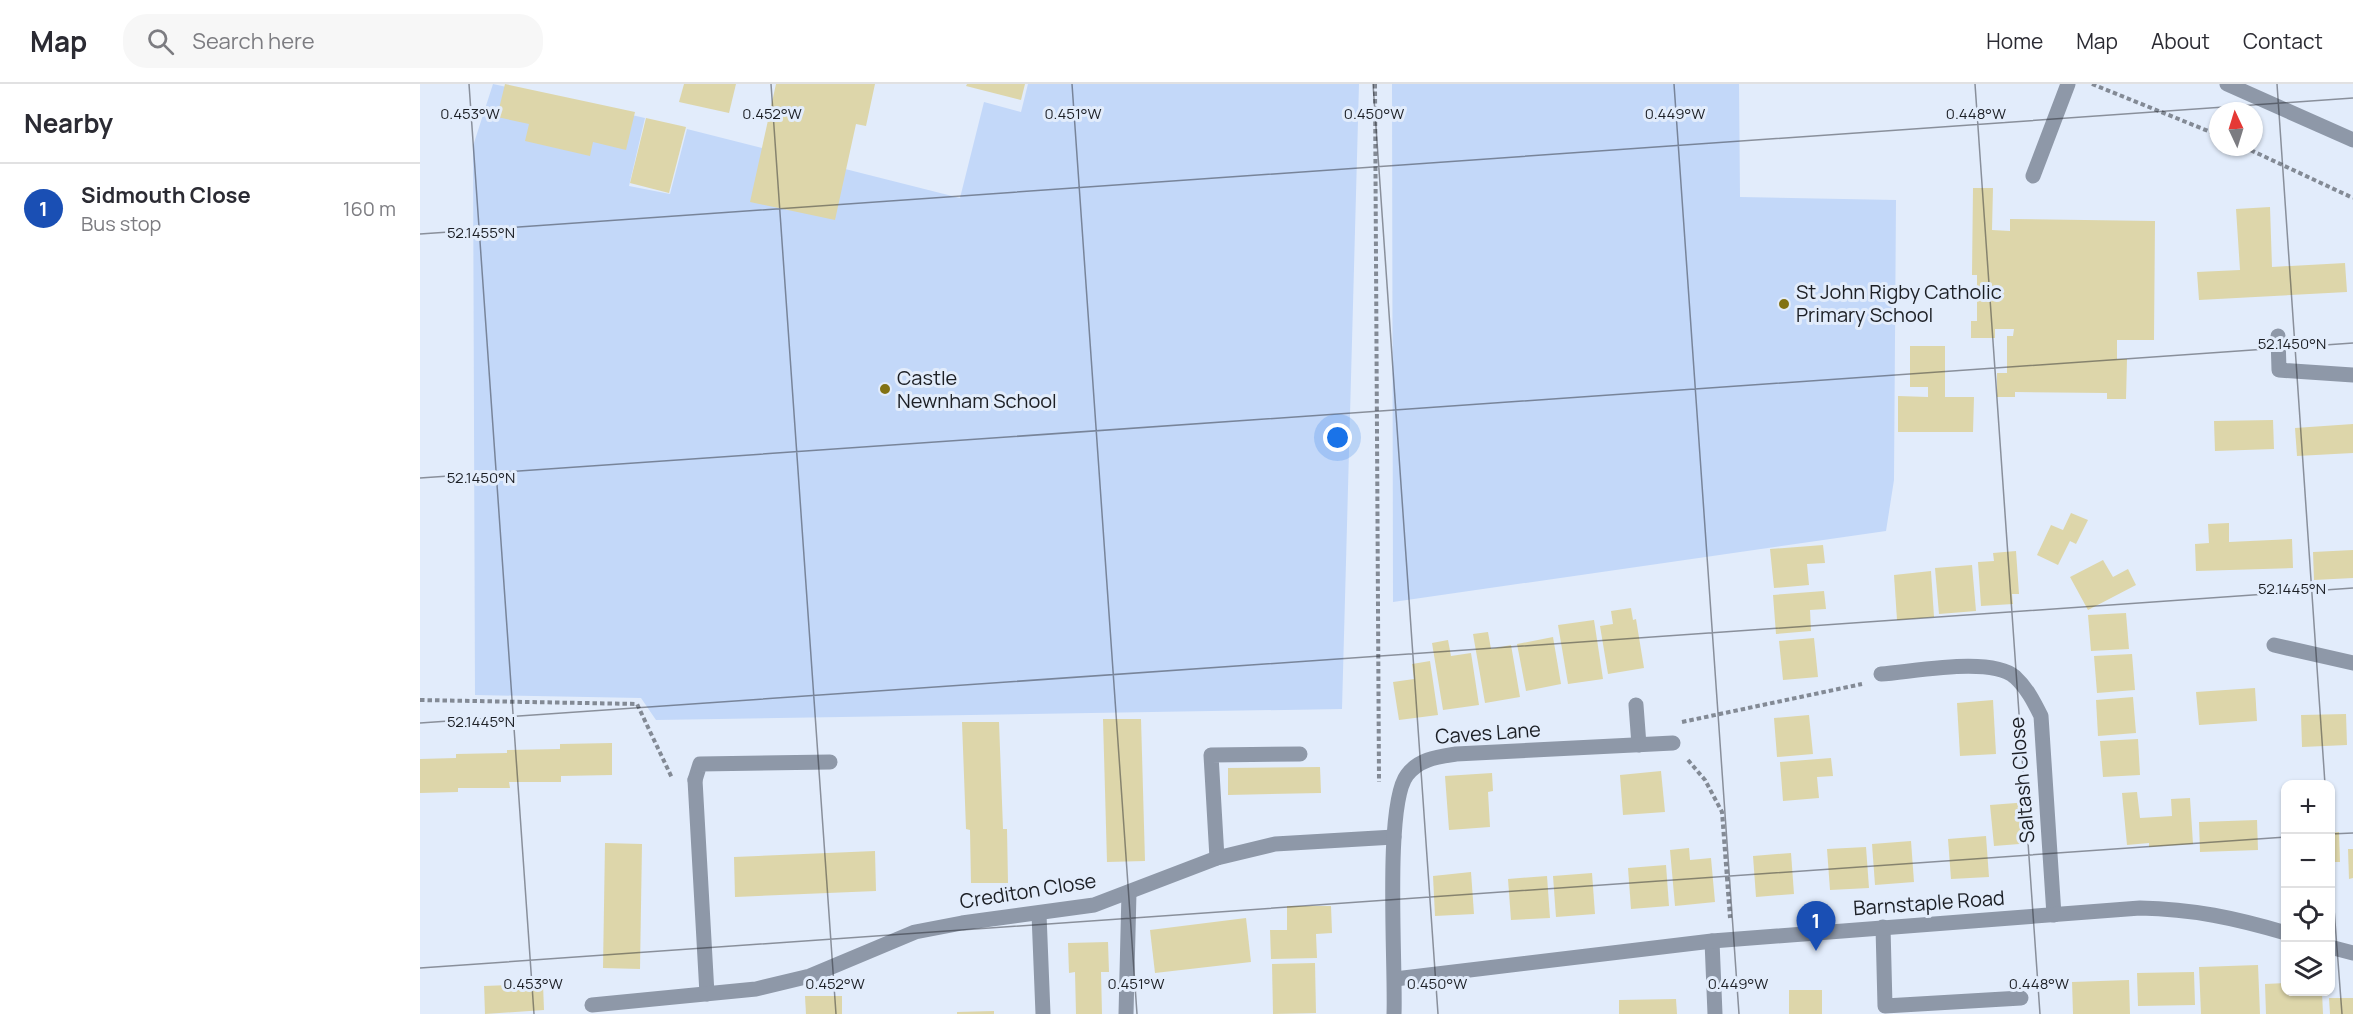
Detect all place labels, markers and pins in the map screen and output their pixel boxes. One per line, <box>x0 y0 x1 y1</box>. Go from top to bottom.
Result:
place label: St John Rigby Catholic Primary School <box>1796 278 2002 328</box>
marker: St John Rigby Catholic Primary School <box>1777 297 1791 311</box>
place label: Castle Newnham School <box>897 364 1057 414</box>
marker: Castle Newnham School <box>878 382 892 396</box>
pin: 1 <box>1796 902 1836 951</box>

